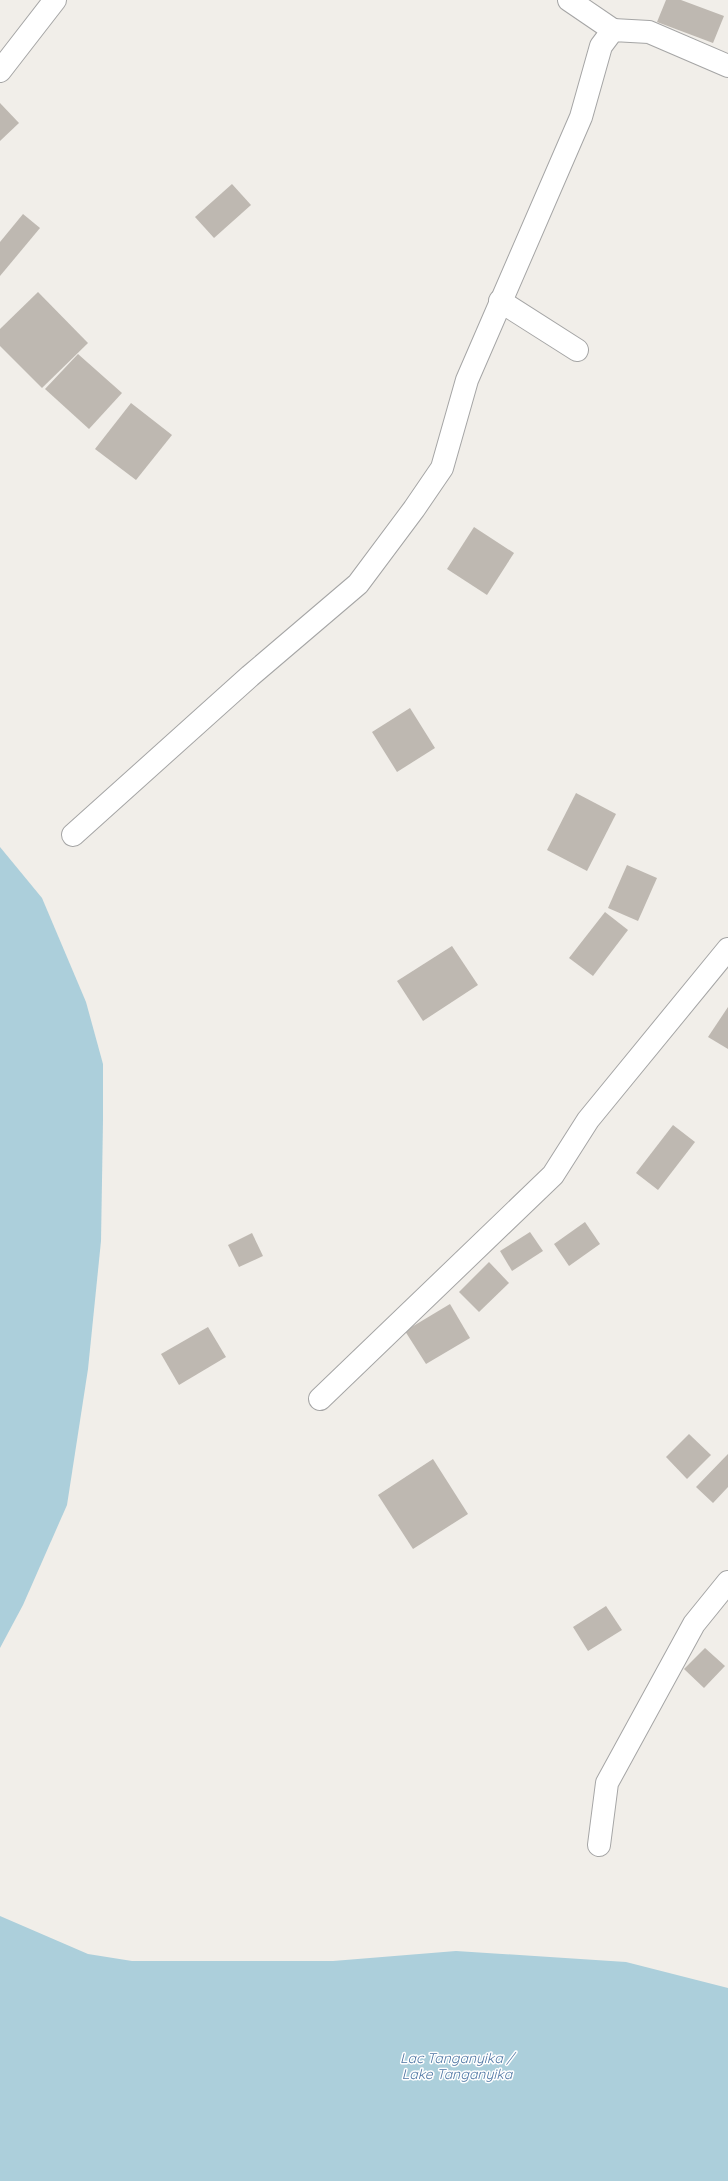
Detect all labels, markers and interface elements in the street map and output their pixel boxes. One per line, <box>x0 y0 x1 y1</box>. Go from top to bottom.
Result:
water label: Lac Tanganyika / Lake Tanganyika <box>400 2049 517 2083</box>

